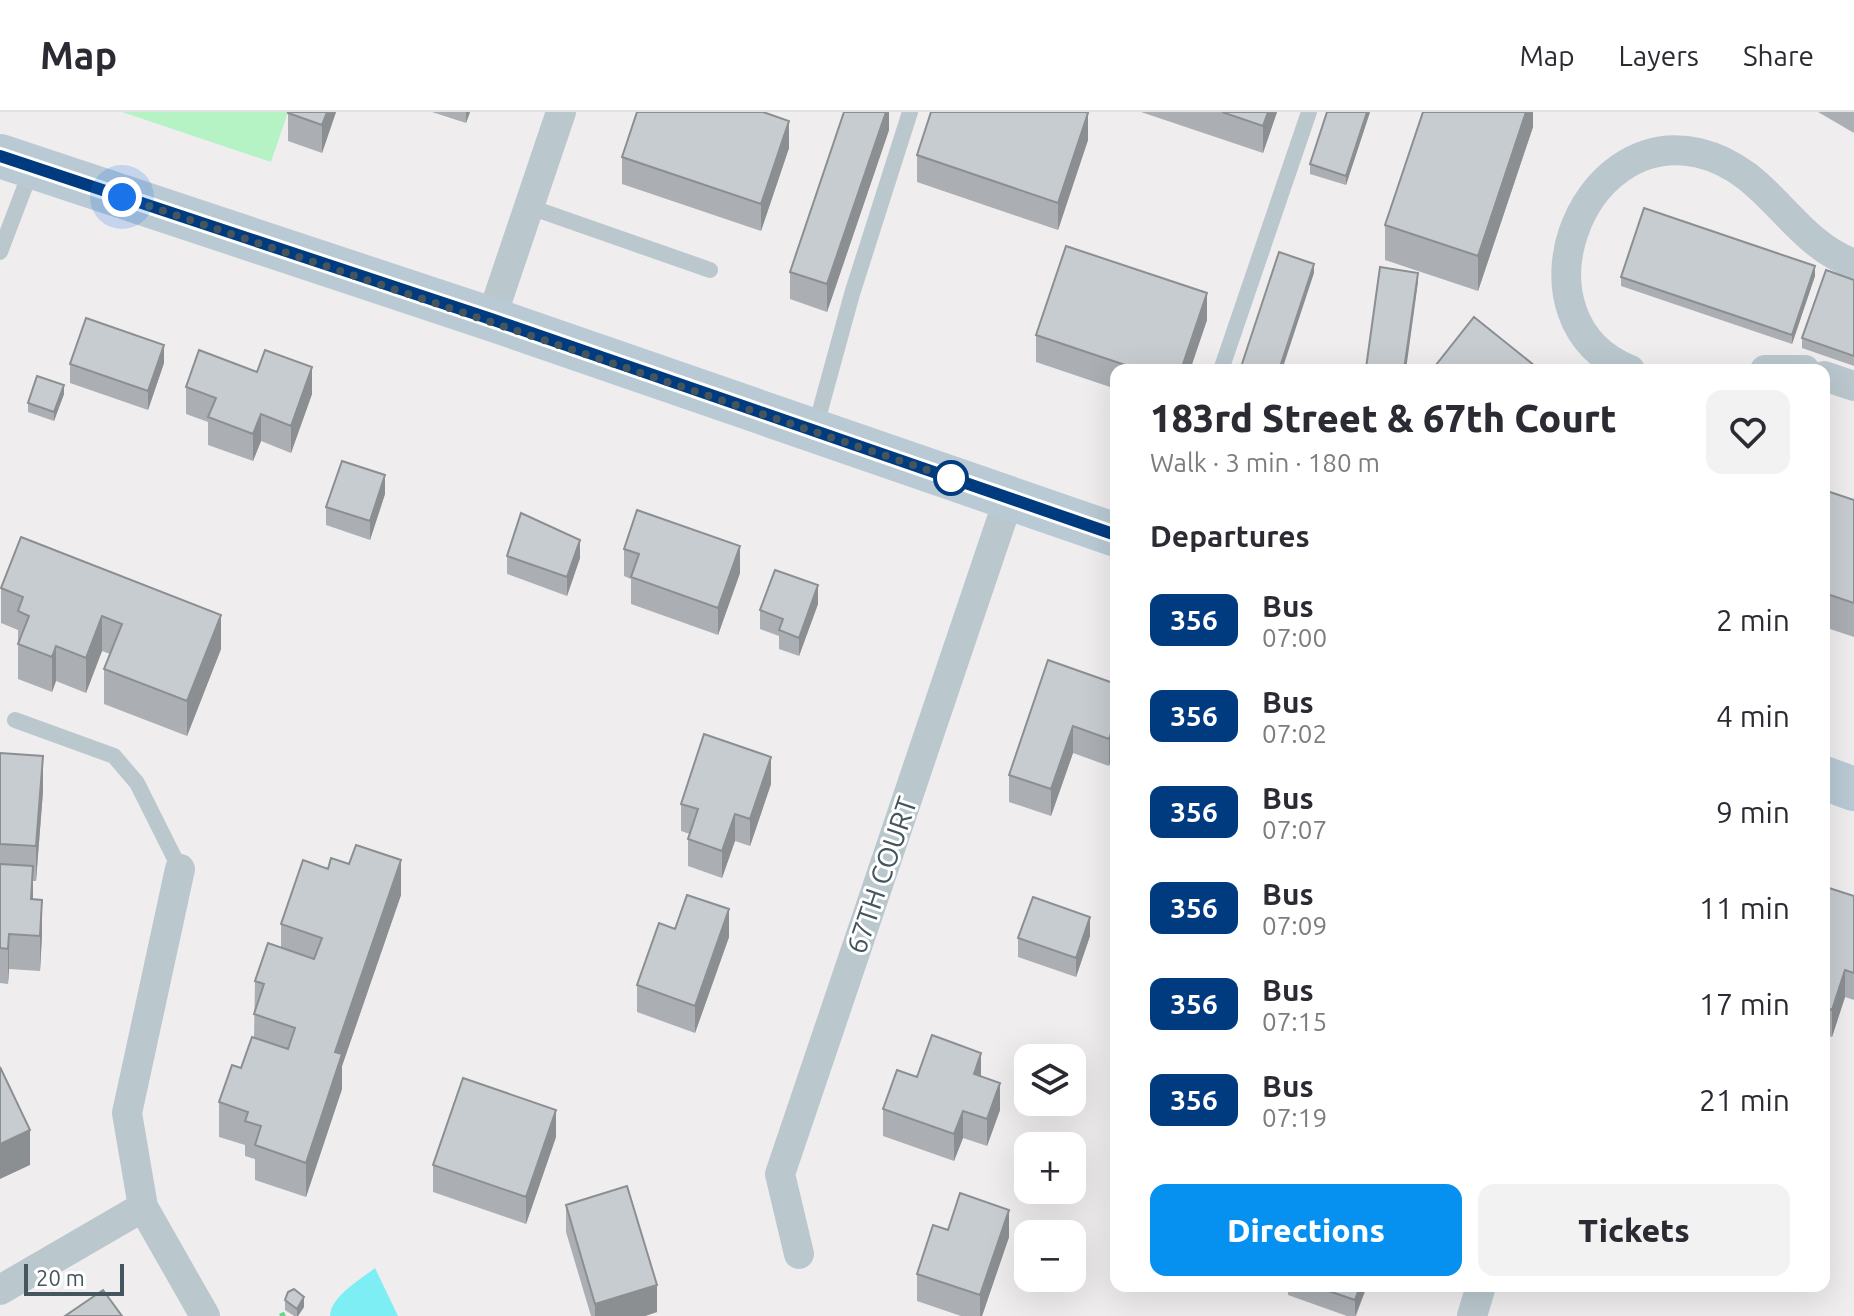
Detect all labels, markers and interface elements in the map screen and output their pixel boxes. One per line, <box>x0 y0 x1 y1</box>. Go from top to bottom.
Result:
text: Map <box>40 34 117 76</box>
text: Map <box>1519 40 1575 71</box>
text: Layers <box>1619 40 1699 71</box>
text: Share <box>1743 40 1814 71</box>
your location <box>102 177 142 217</box>
button: heart <box>1706 390 1790 474</box>
text: 183rd Street & 67th Court <box>1150 397 1617 439</box>
text: Walk · 3 min · 180 m <box>1150 448 1380 477</box>
unlabelled marker <box>934 461 968 495</box>
text: Departures <box>1150 519 1310 553</box>
text: Bus <box>1262 589 1314 623</box>
text: 2 min <box>1716 603 1790 637</box>
text: 356 <box>1170 604 1218 635</box>
text: 07:00 <box>1262 623 1327 652</box>
text: Bus <box>1262 685 1314 719</box>
text: 4 min <box>1716 699 1790 733</box>
text: 356 <box>1170 700 1218 731</box>
text: 07:02 <box>1262 719 1327 748</box>
text: Bus <box>1262 781 1314 815</box>
street label: 67TH COURT <box>840 792 922 957</box>
text: 9 min <box>1716 795 1790 829</box>
text: 356 <box>1170 796 1218 827</box>
text: 07:07 <box>1262 815 1327 844</box>
text: Bus <box>1262 877 1314 911</box>
text: 11 min <box>1699 891 1790 925</box>
text: 356 <box>1170 892 1218 923</box>
text: 07:09 <box>1262 911 1327 940</box>
text: Bus <box>1262 973 1314 1007</box>
text: 17 min <box>1699 987 1790 1021</box>
text: 356 <box>1170 988 1218 1019</box>
text: 07:15 <box>1262 1007 1327 1036</box>
map controls <box>1014 1044 1086 1292</box>
button: layers <box>1014 1044 1086 1116</box>
text: Bus <box>1262 1069 1314 1103</box>
text: 21 min <box>1699 1083 1790 1117</box>
text: 356 <box>1170 1084 1218 1115</box>
text: 07:19 <box>1262 1103 1327 1132</box>
button: + <box>1014 1132 1086 1204</box>
button: Directions <box>1150 1184 1462 1276</box>
button: Tickets <box>1478 1184 1790 1276</box>
button: − <box>1014 1220 1086 1292</box>
scale bar <box>24 1260 124 1296</box>
text: 20 m <box>36 1265 85 1290</box>

